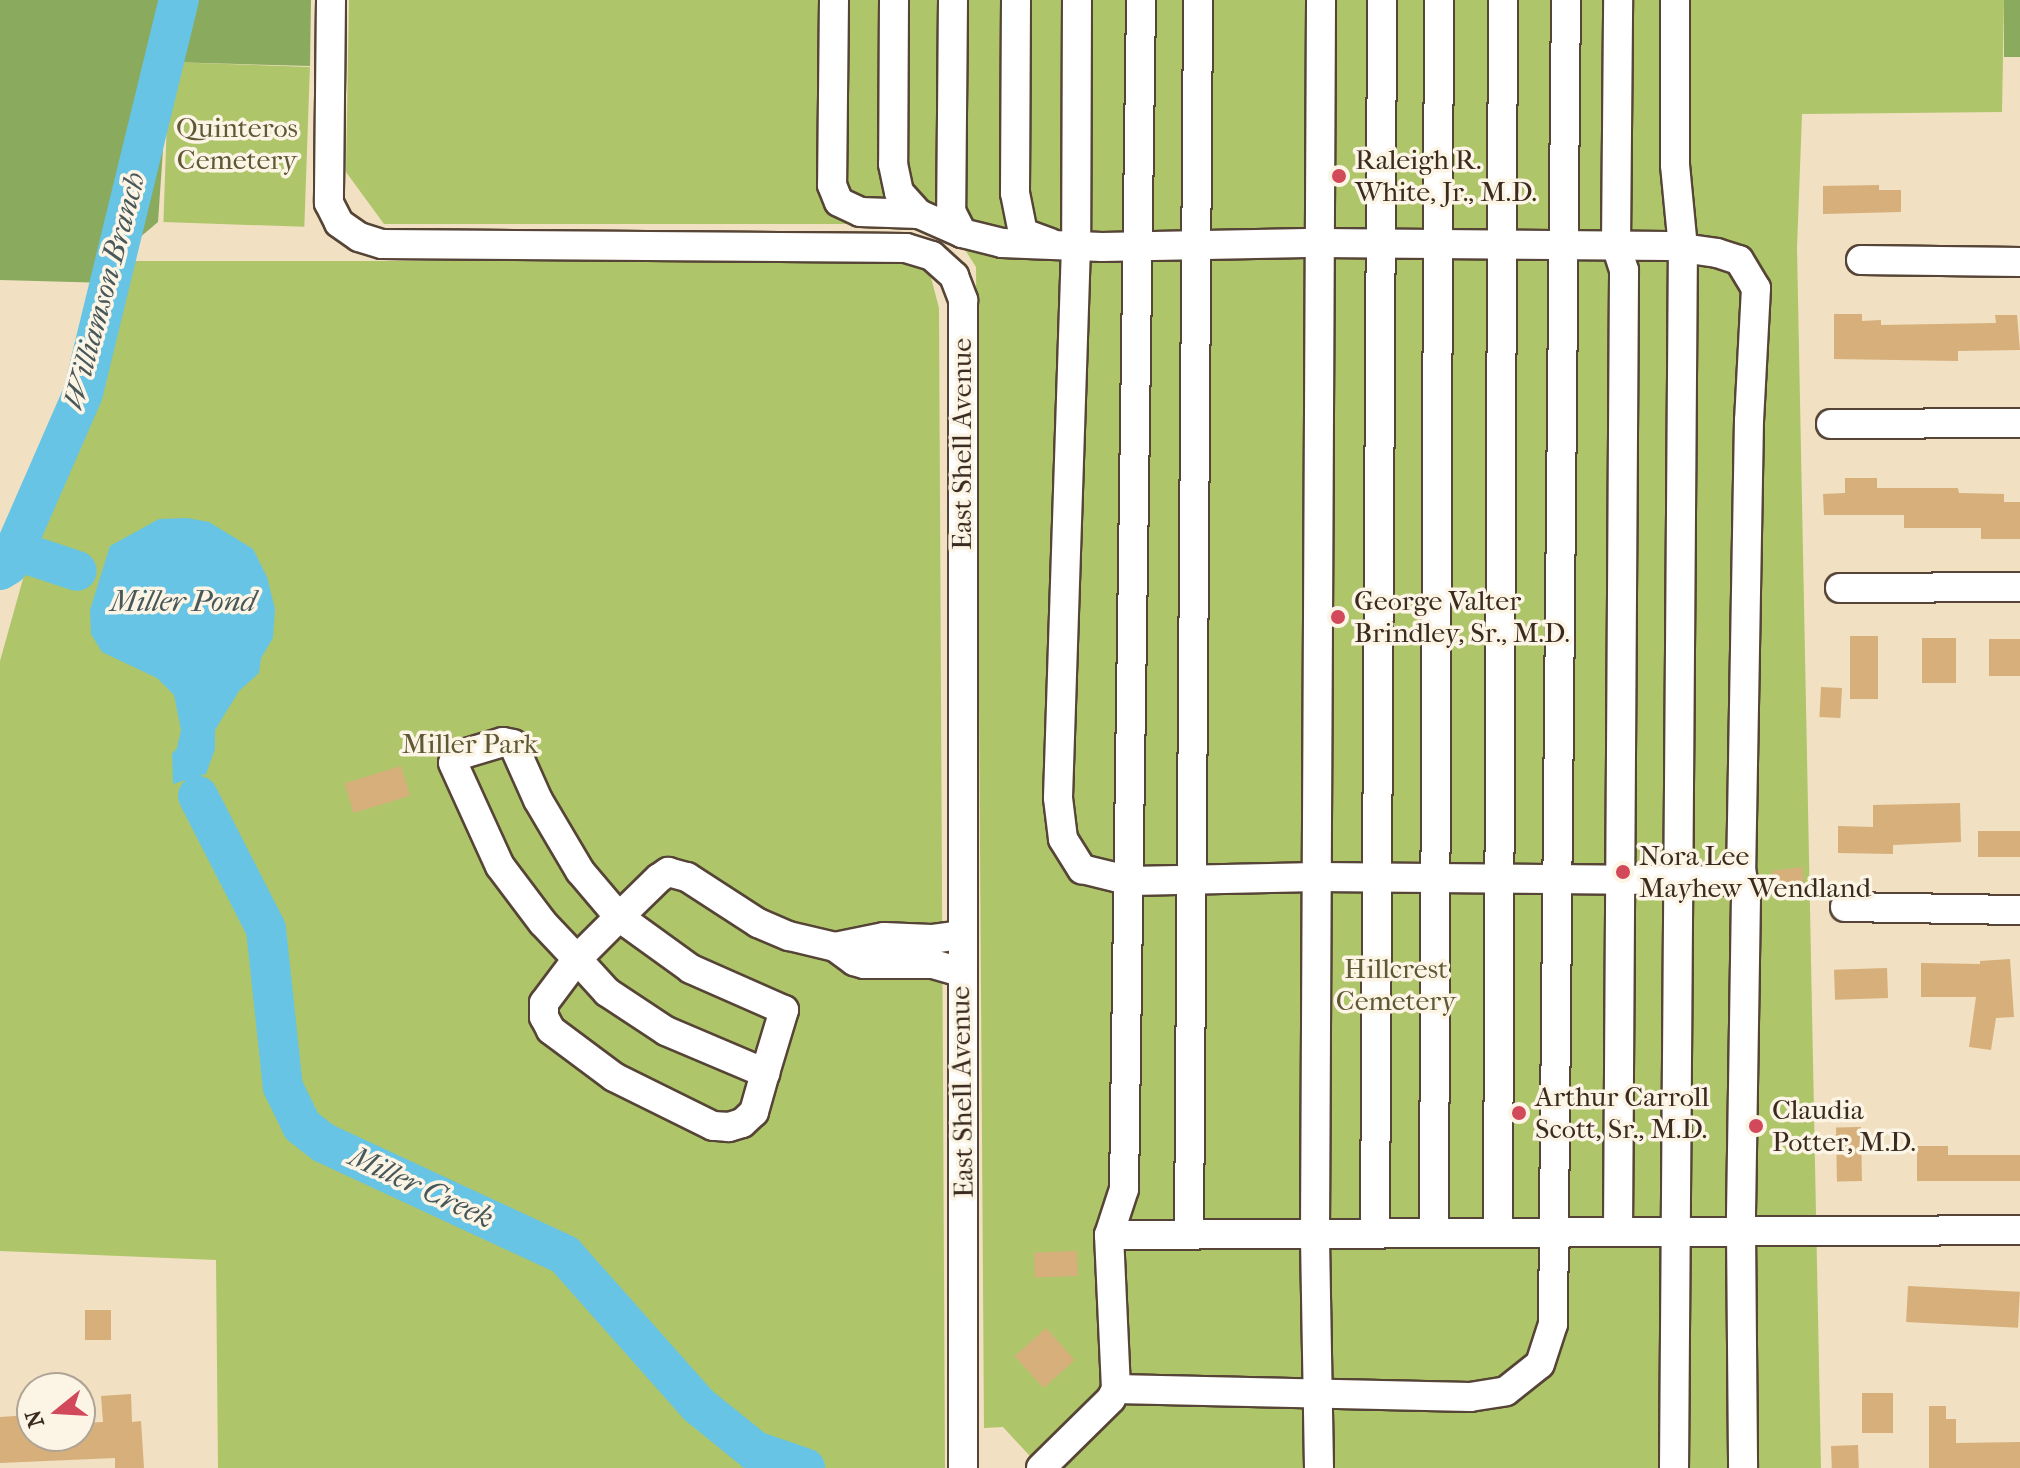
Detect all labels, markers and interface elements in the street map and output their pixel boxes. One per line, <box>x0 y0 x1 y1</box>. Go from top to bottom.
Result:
park label: Quinteros Cemetery <box>176 111 298 177</box>
place label: Raleigh R. White, Jr., M.D. <box>1355 143 1537 209</box>
marker: Raleigh R. White, Jr., M.D. <box>1330 167 1348 185</box>
water label: Williamson Branch <box>56 168 154 414</box>
street label: East Shell Avenue <box>945 338 979 550</box>
water label: Miller Pond <box>110 584 256 620</box>
place label: George Valter Brindley, Sr., M.D. <box>1354 584 1570 650</box>
marker: George Valter Brindley, Sr., M.D. <box>1329 608 1347 626</box>
park label: Miller Park <box>402 727 538 761</box>
place label: Nora Lee Mayhew Wendland <box>1639 839 1871 905</box>
marker: Nora Lee Mayhew Wendland <box>1614 863 1632 881</box>
park label: Hillcrest Cemetery <box>1336 952 1456 1018</box>
street label: East Shell Avenue <box>943 986 981 1198</box>
place label: Arthur Carroll Scott, Sr., M.D. <box>1535 1080 1709 1146</box>
place label: Claudia Potter, M.D. <box>1772 1093 1916 1159</box>
marker: Arthur Carroll Scott, Sr., M.D. <box>1510 1104 1528 1122</box>
marker: Claudia Potter, M.D. <box>1747 1117 1765 1135</box>
water label: Miller Creek <box>343 1139 499 1237</box>
north arrow <box>16 1372 96 1452</box>
text: N <box>20 1407 50 1431</box>

